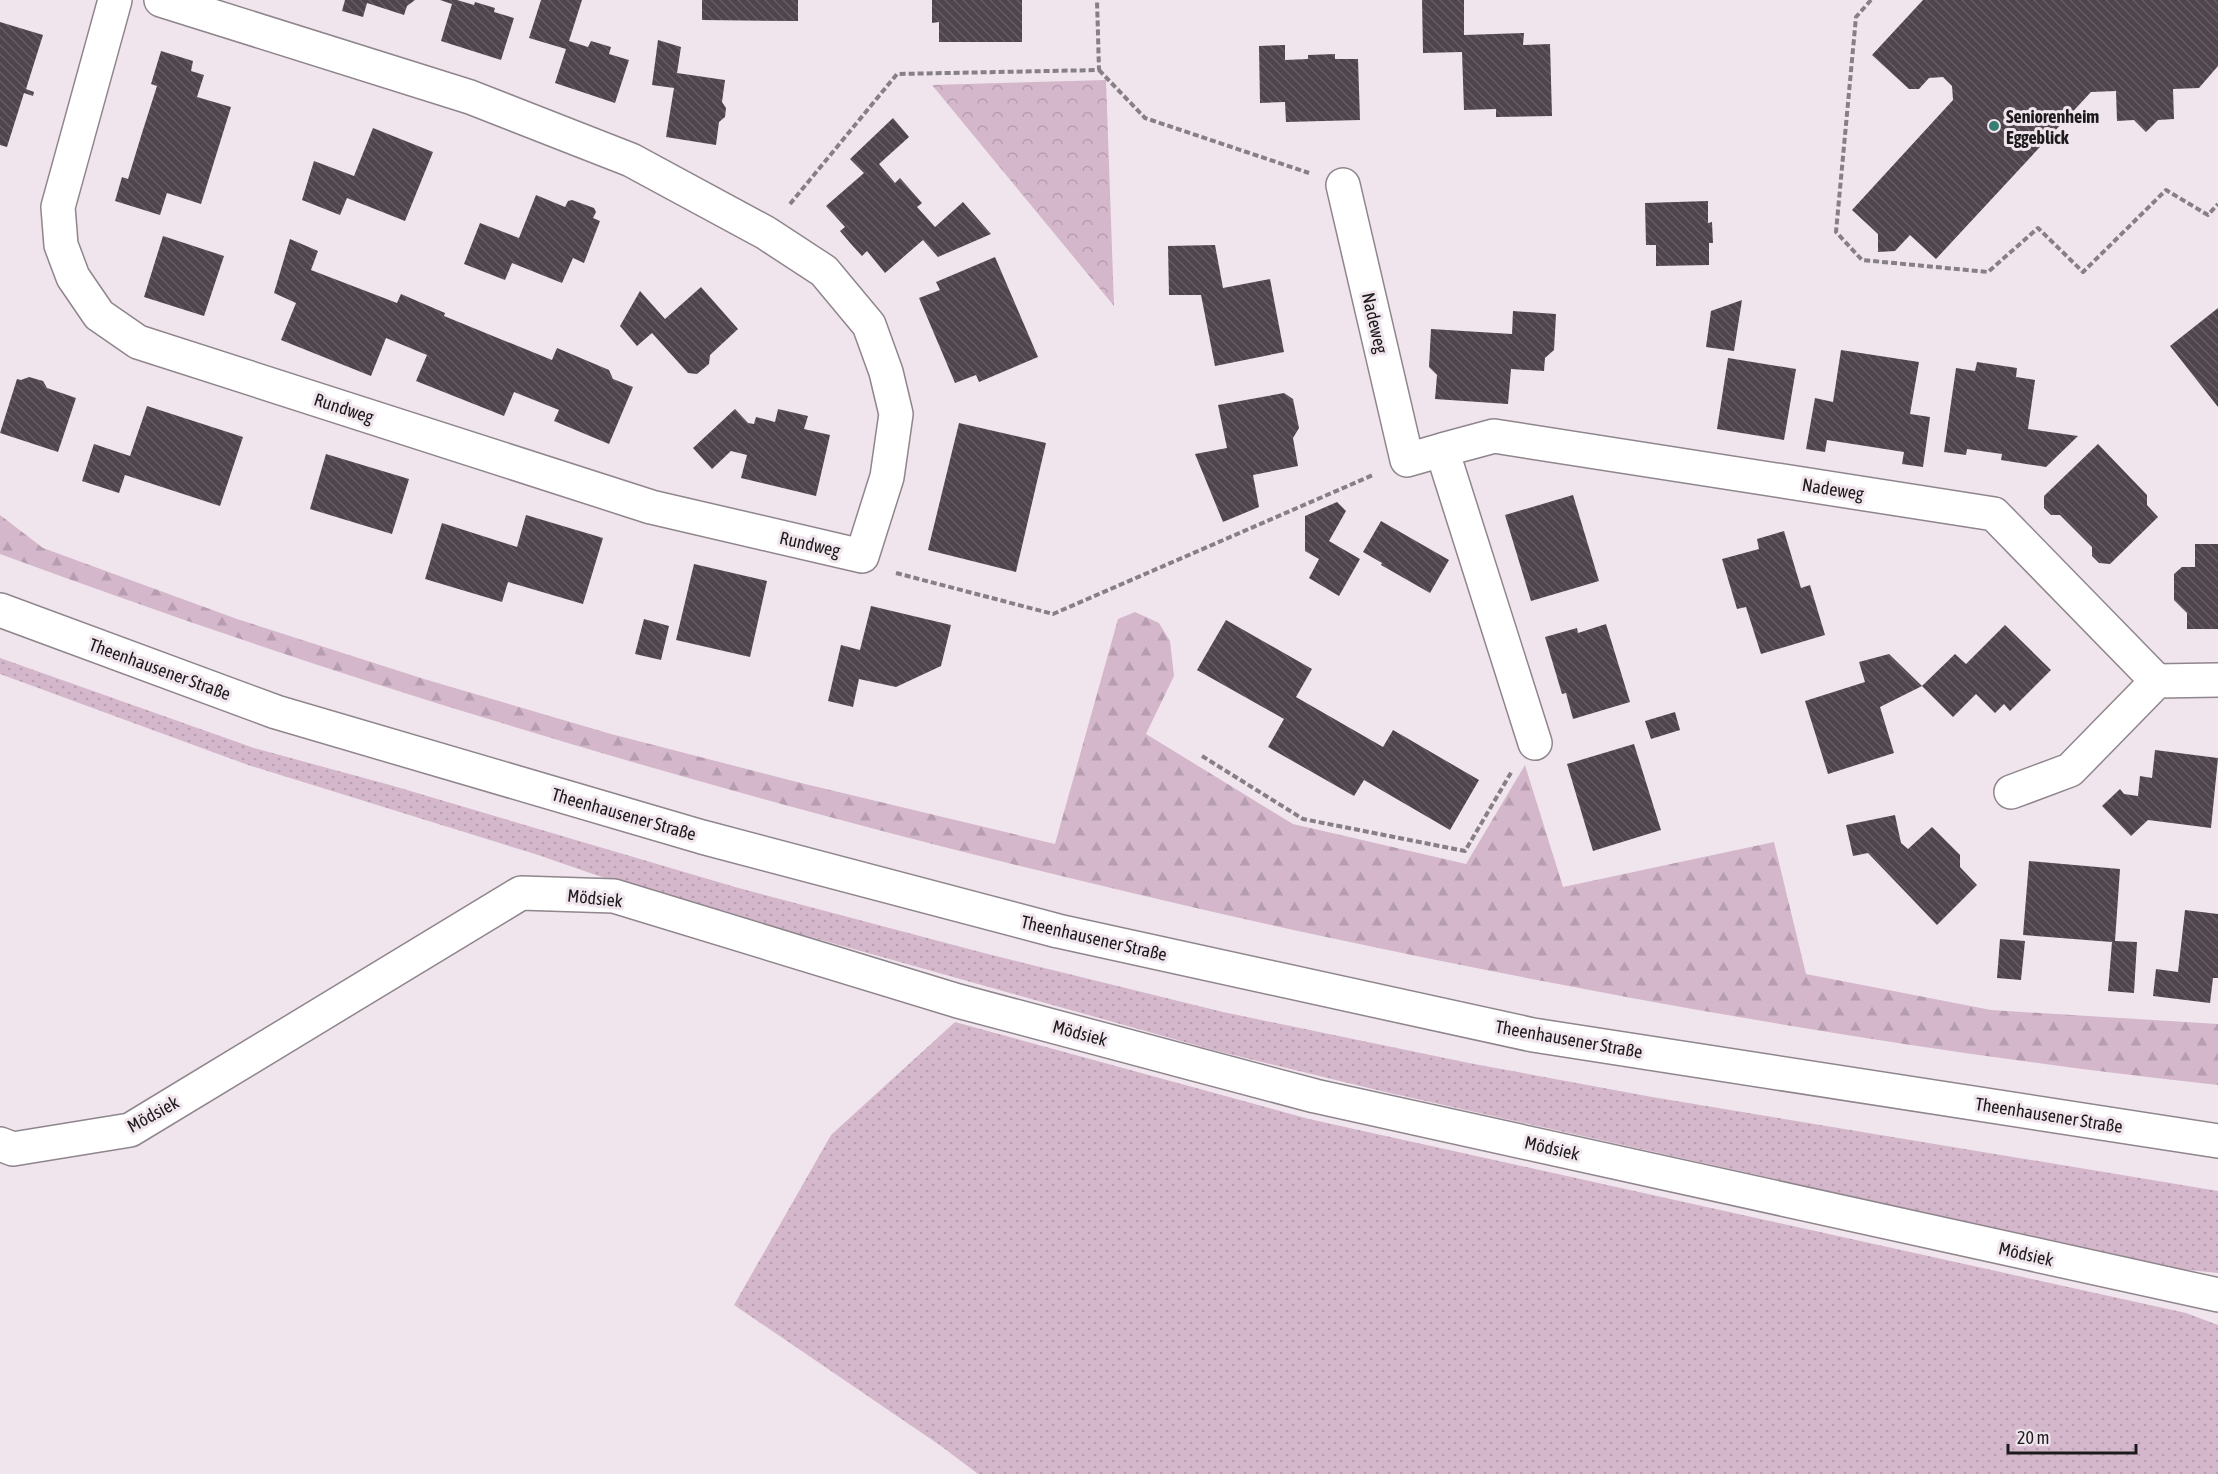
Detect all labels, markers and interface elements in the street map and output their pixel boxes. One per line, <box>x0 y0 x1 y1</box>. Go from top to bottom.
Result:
place label: Seniorenheim Eggeblick <box>2006 106 2099 148</box>
marker: Seniorenheim Eggeblick <box>1987 119 2001 133</box>
street label: Nadeweg <box>1358 290 1392 356</box>
street label: Rundweg <box>312 389 377 428</box>
street label: Nadeweg <box>1801 474 1866 504</box>
street label: Rundweg <box>778 527 843 561</box>
street label: Theenhausener Straße <box>86 634 234 704</box>
street label: Theenhausener Straße <box>550 783 698 845</box>
street label: Mödsiek <box>566 885 624 911</box>
street label: Theenhausener Straße <box>1019 911 1169 965</box>
street label: Mödsiek <box>1050 1016 1110 1050</box>
street label: Theenhausener Straße <box>1494 1016 1644 1062</box>
street label: Mödsiek <box>124 1091 182 1137</box>
street label: Theenhausener Straße <box>1974 1093 2124 1137</box>
street label: Mödsiek <box>1523 1132 1582 1165</box>
street label: Mödsiek <box>1997 1238 2056 1271</box>
scale bar <box>2008 1417 2136 1455</box>
text: 20 m <box>2017 1427 2049 1448</box>

